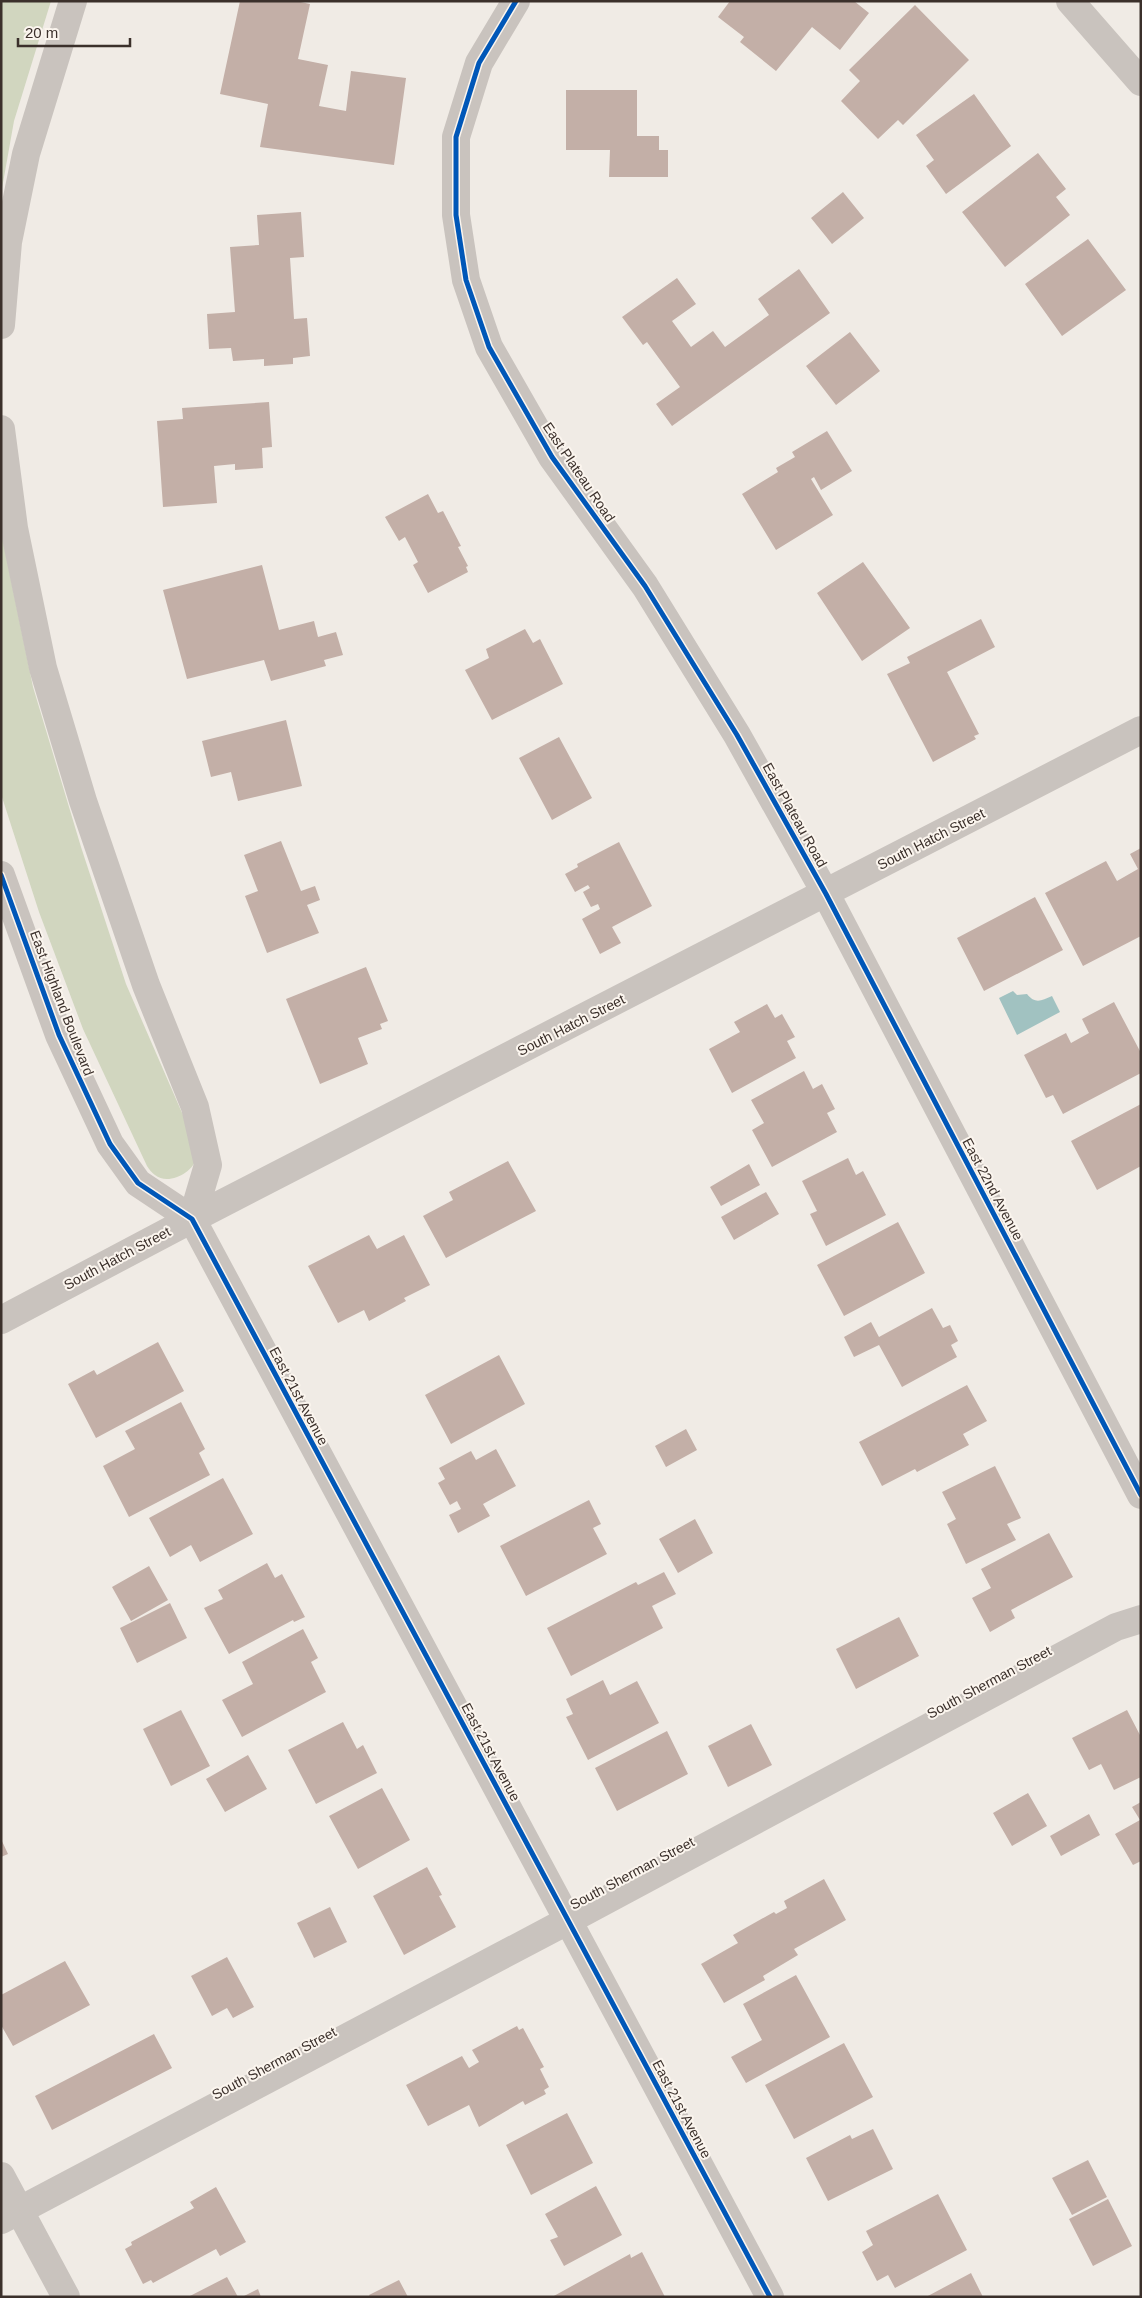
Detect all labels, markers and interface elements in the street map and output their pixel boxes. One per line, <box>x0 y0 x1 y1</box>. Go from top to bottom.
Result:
scale bar <box>18 15 130 47</box>
text: 20 m <box>25 24 58 41</box>
street label: East Plateau Road <box>540 419 618 525</box>
street label: East Plateau Road <box>760 760 830 870</box>
street label: South Hatch Street <box>875 805 987 873</box>
street label: East Highland Boulevard <box>27 928 97 1078</box>
street label: South Hatch Street <box>515 991 627 1059</box>
street label: East 22nd Avenue <box>959 1135 1027 1243</box>
street label: South Hatch Street <box>61 1223 173 1293</box>
street label: East 21st Avenue <box>266 1344 332 1448</box>
street label: South Sherman Street <box>924 1642 1054 1722</box>
street label: East 21st Avenue <box>458 1700 524 1804</box>
street label: South Sherman Street <box>567 1833 697 1913</box>
street label: South Sherman Street <box>209 2023 339 2103</box>
street label: East 21st Avenue <box>649 2057 715 2161</box>

